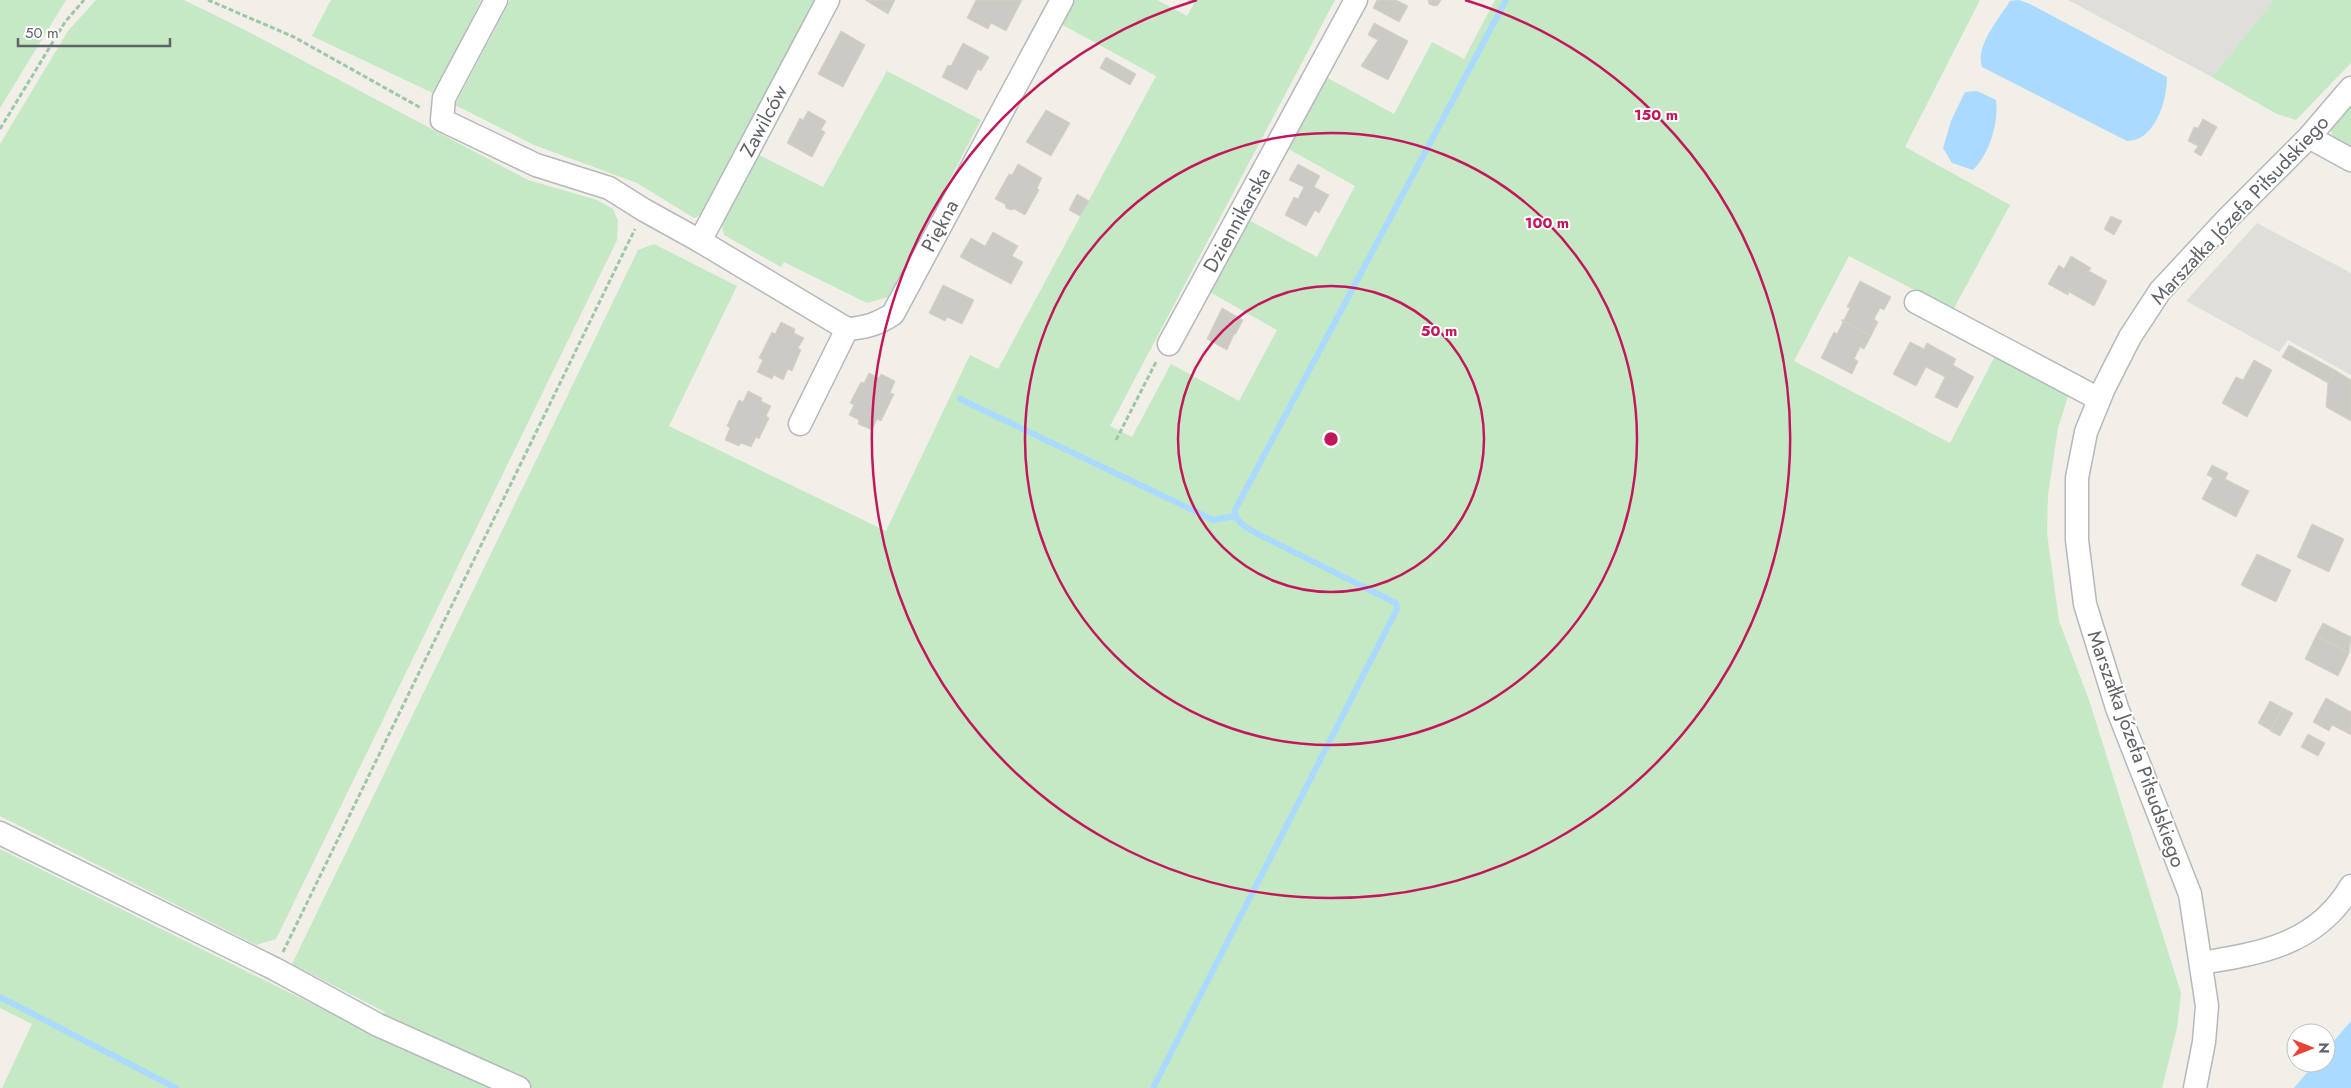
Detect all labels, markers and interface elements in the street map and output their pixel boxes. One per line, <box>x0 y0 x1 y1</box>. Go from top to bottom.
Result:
scale bar <box>18 15 170 47</box>
text: 50 m <box>25 22 59 44</box>
street label: Zawilców <box>733 80 795 162</box>
text: 150 m <box>1634 104 1678 126</box>
street label: Marszałka Józefa Piłsudskiego <box>2144 109 2336 311</box>
street label: Dziennikarska <box>1196 162 1278 278</box>
street label: Piękna <box>914 195 966 257</box>
text: 100 m <box>1525 212 1569 234</box>
text: 50 m <box>1421 320 1457 342</box>
centre of rings <box>1322 430 1340 448</box>
street label: Marszałka Józefa Piłsudskiego <box>2080 627 2192 871</box>
north arrow <box>2286 1023 2336 1073</box>
text: N <box>2314 1042 2334 1054</box>

